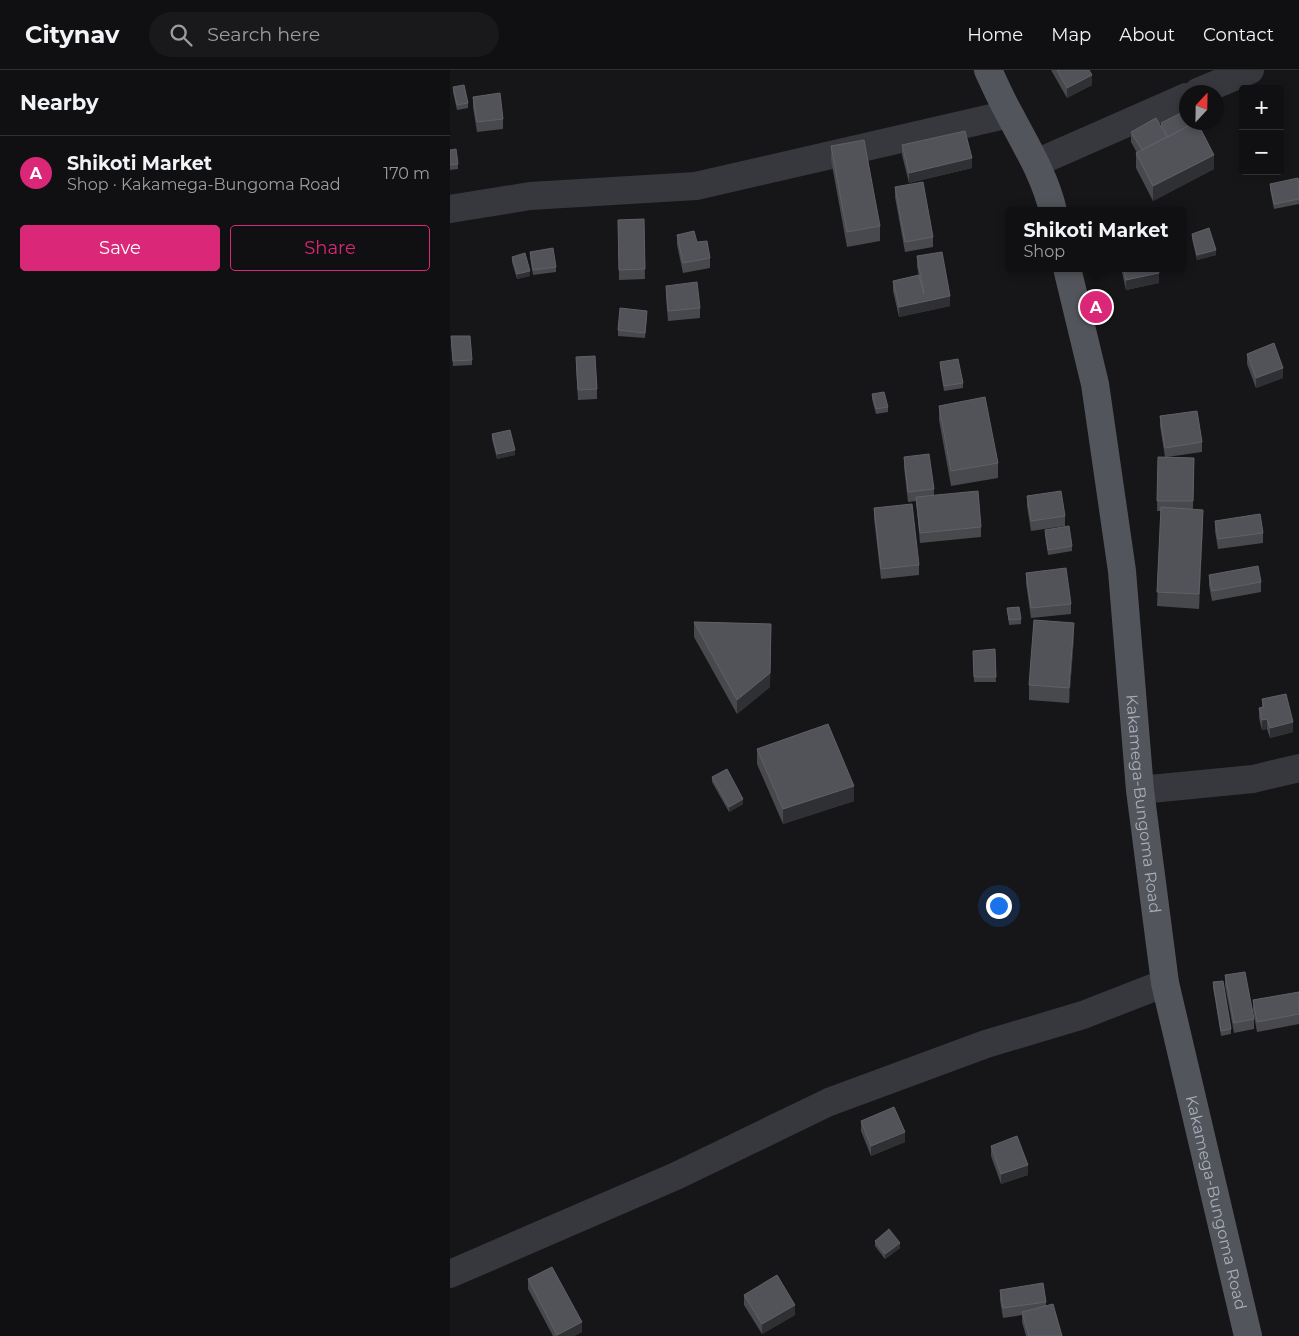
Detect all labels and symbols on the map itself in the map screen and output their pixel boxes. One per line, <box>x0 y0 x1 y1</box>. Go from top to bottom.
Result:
north arrow <box>1179 85 1224 130</box>
pin: A <box>1080 288 1112 326</box>
street label: Kakamega-Bungoma Road <box>1123 694 1165 914</box>
your location <box>986 893 1012 919</box>
street label: Kakamega-Bungoma Road <box>1182 1093 1251 1312</box>

